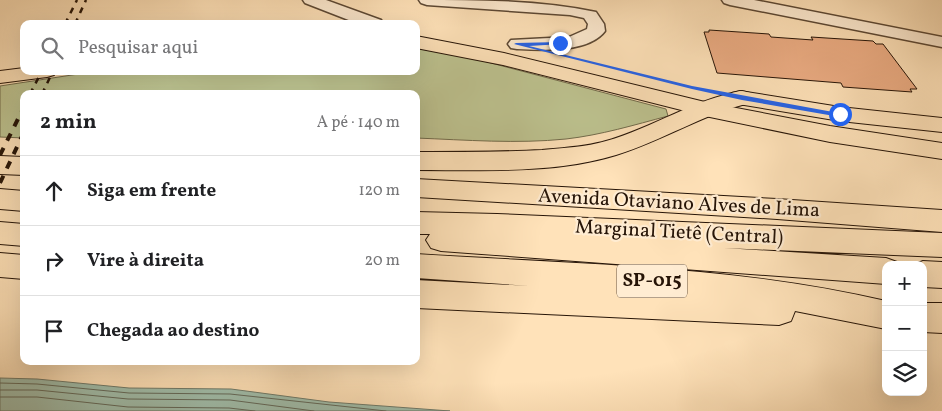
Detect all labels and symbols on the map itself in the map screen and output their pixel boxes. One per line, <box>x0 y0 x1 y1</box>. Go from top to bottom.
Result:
route end <box>549 32 572 55</box>
route start <box>829 103 852 126</box>
street label: Avenida Otaviano Alves de Lima <box>537 183 821 225</box>
street label: Marginal Tietê (Central) <box>574 214 784 252</box>
road number: SP-015 <box>617 264 687 298</box>

